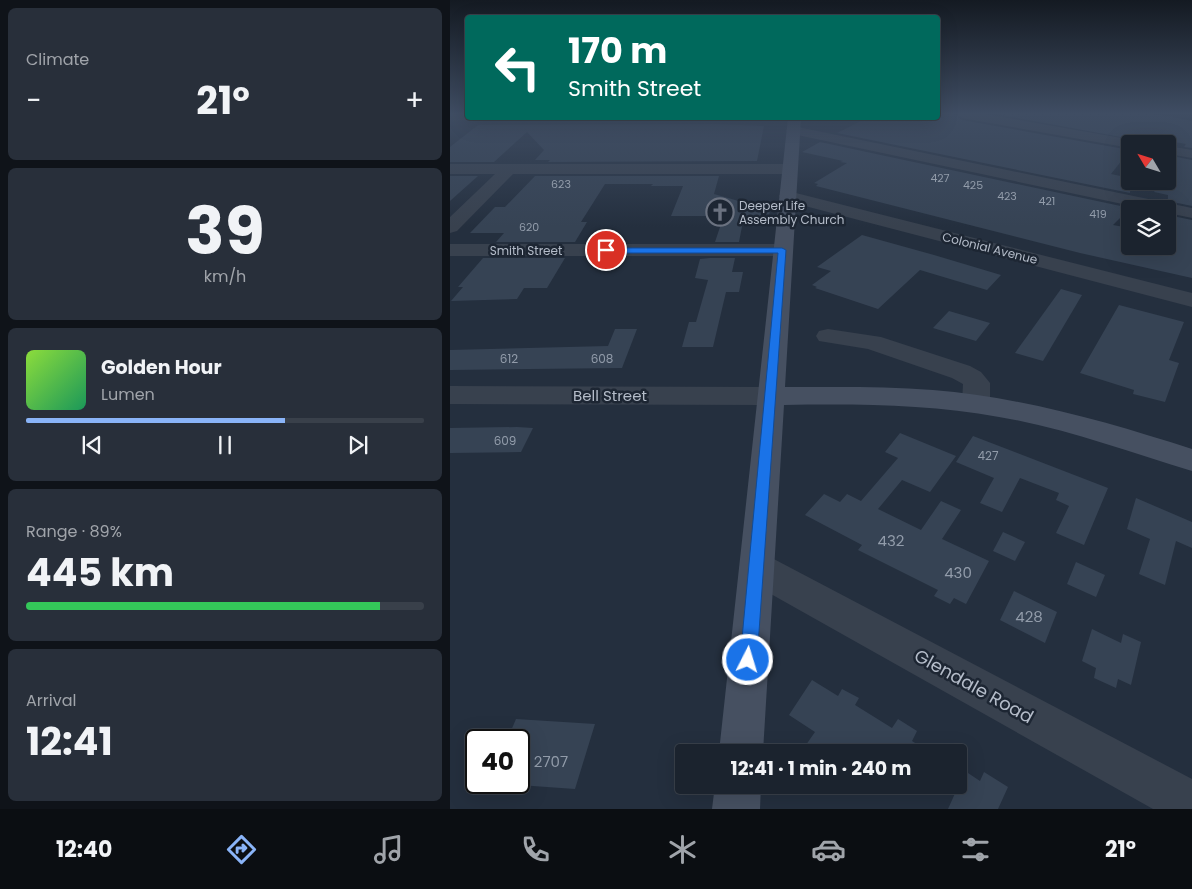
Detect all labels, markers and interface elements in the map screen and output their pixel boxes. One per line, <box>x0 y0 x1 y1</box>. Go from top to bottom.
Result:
text: 170 m <box>568 26 667 75</box>
icon: left <box>485 35 550 100</box>
text: Climate <box>26 48 89 71</box>
text: Smith Street <box>568 73 701 104</box>
text: 21° <box>196 74 250 127</box>
text: − <box>26 81 41 120</box>
text: + <box>405 81 424 120</box>
north arrow <box>1121 135 1176 190</box>
map controls <box>1121 135 1176 255</box>
house number: 427 <box>930 170 950 186</box>
house number: 623 <box>551 176 571 192</box>
house number: 425 <box>963 177 983 193</box>
text: 39 <box>185 186 265 277</box>
house number: 423 <box>997 188 1017 204</box>
house number: 421 <box>1039 193 1055 209</box>
church icon: Deeper Life Assembly Church <box>705 197 735 227</box>
place label: Deeper Life Assembly Church <box>739 197 845 228</box>
button: layers <box>1121 200 1176 255</box>
house number: 419 <box>1089 206 1107 222</box>
house number: 620 <box>519 219 539 235</box>
street label: Colonial Avenue <box>941 228 1039 268</box>
pin <box>585 229 627 271</box>
icon: arrive <box>592 236 620 264</box>
street label: Smith Street <box>490 242 562 259</box>
text: km/h <box>204 265 246 288</box>
house number: 612 <box>500 350 518 367</box>
house number: 608 <box>591 350 613 367</box>
text: Golden Hour <box>101 354 222 381</box>
text: Lumen <box>101 383 155 406</box>
street label: Bell Street <box>573 385 647 406</box>
icon: previous <box>78 431 106 459</box>
icon: pause <box>211 431 239 459</box>
icon: next <box>344 431 372 459</box>
house number: 609 <box>494 432 516 449</box>
house number: 427 <box>977 447 999 464</box>
text: Range · 89% <box>26 520 122 543</box>
house number: 432 <box>878 530 904 551</box>
text: 445 km <box>26 546 174 599</box>
house number: 430 <box>944 562 972 583</box>
house number: 428 <box>1015 606 1043 627</box>
position arrow <box>721 633 773 685</box>
street label: Glendale Road <box>910 643 1038 729</box>
text: Arrival <box>26 689 76 712</box>
text: 12:41 <box>26 715 113 768</box>
speed limit sign: 40 <box>465 729 530 794</box>
house number: 2707 <box>534 751 568 772</box>
text: 12:41 · 1 min · 240 m <box>731 755 911 782</box>
icon: directions <box>224 832 259 867</box>
icon: music <box>371 832 406 867</box>
icon: phone <box>518 832 553 867</box>
icon: climate <box>665 832 700 867</box>
icon: car <box>811 832 846 867</box>
icon: filters <box>958 832 993 867</box>
text: 12:40 <box>56 834 112 865</box>
text: 21° <box>1105 834 1136 865</box>

